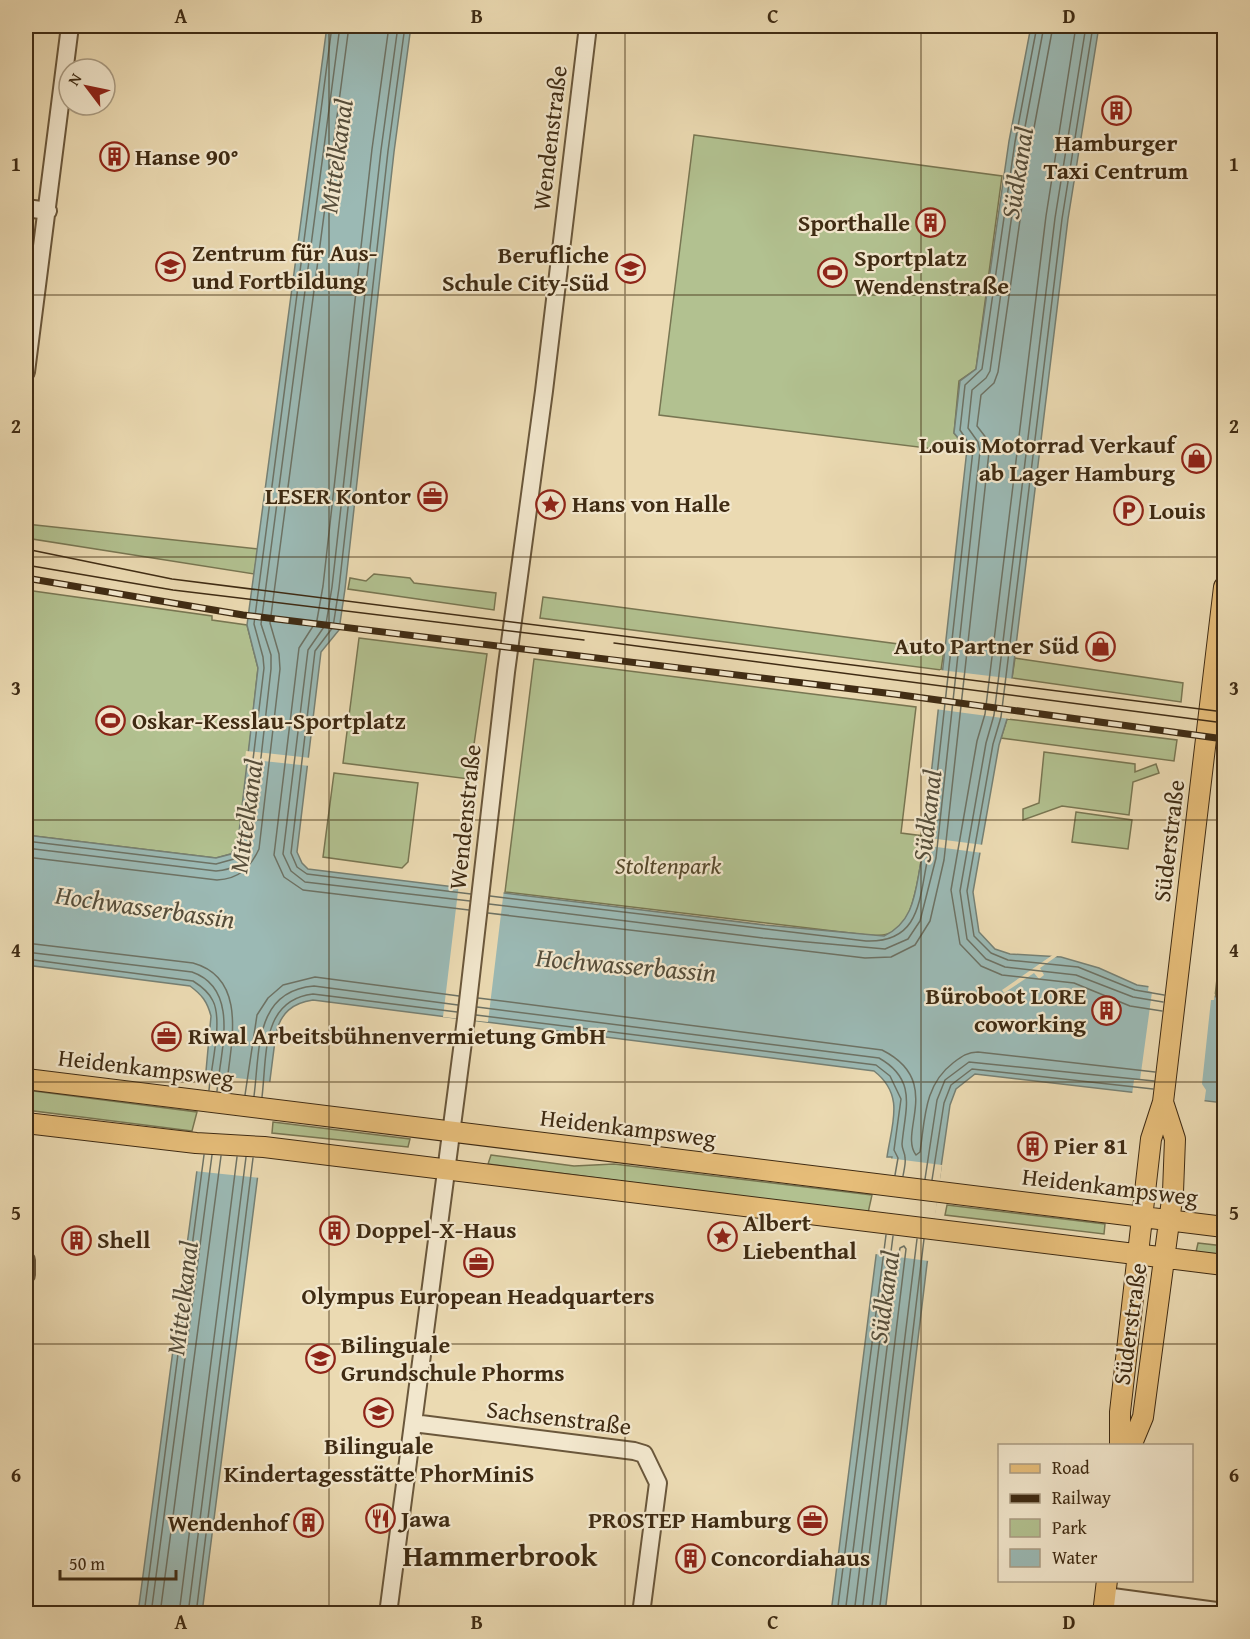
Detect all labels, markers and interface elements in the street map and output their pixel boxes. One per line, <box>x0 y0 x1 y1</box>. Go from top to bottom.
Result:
text: A <box>175 1 188 30</box>
text: B <box>471 1 483 30</box>
text: C <box>767 1 779 30</box>
text: D <box>1062 1 1076 30</box>
north arrow <box>57 57 117 117</box>
street label: Wendenstraße <box>523 63 576 213</box>
text: N <box>61 68 87 90</box>
building icon: Hamburger Taxi Centrum <box>1100 94 1132 126</box>
water label: Mittelkanal <box>308 96 363 216</box>
water label: Südkanal <box>990 124 1043 222</box>
place label: Hamburger Taxi Centrum <box>1044 125 1189 188</box>
place label: Hanse 90° <box>135 139 239 174</box>
building icon: Hanse 90° <box>98 141 130 173</box>
text: 1 <box>11 149 21 178</box>
text: 1 <box>1229 149 1239 178</box>
place label: Sporthalle <box>798 205 910 240</box>
building icon: Sporthalle <box>915 207 947 239</box>
place label: Zentrum für Aus- und Fortbildung <box>192 235 378 298</box>
place label: Berufliche Schule City-Süd <box>442 237 609 300</box>
place label: Sportplatz Wendenstraße <box>854 240 1009 303</box>
school or university icon: Zentrum für Aus- und Fortbildung <box>155 251 187 283</box>
school or university icon: Berufliche Schule City-Süd <box>614 253 646 285</box>
sports icon: Sportplatz Wendenstraße <box>817 256 849 288</box>
text: 2 <box>11 411 21 440</box>
text: 2 <box>1229 411 1239 440</box>
place label: Louis Motorrad Verkauf ab Lager Hamburg <box>919 427 1178 490</box>
shop icon: Louis Motorrad Verkauf ab Lager Hamburg <box>1180 443 1212 475</box>
place label: LESER Kontor <box>265 478 411 513</box>
office icon: LESER Kontor <box>416 480 448 512</box>
place label: Hans von Halle <box>572 486 731 521</box>
place icon: Hans von Halle <box>535 488 567 520</box>
place label: Louis <box>1149 493 1206 528</box>
parking icon: Louis <box>1112 495 1144 527</box>
place label: Auto Partner Süd <box>894 628 1079 663</box>
shop icon: Auto Partner Süd <box>1084 630 1116 662</box>
text: 3 <box>11 673 21 702</box>
text: 3 <box>1229 673 1239 702</box>
place label: Oskar-Kesslau-Sportplatz <box>132 703 406 738</box>
sports icon: Oskar-Kesslau-Sportplatz <box>95 705 127 737</box>
street label: Wendenstraße <box>439 742 490 891</box>
water label: Mittelkanal <box>218 756 273 876</box>
water label: Südkanal <box>901 767 952 864</box>
street label: Süderstraße <box>1144 778 1193 904</box>
park label: Stoltenpark <box>615 848 721 883</box>
water label: Hochwasserbassin <box>52 874 237 938</box>
text: 4 <box>11 935 21 964</box>
text: 4 <box>1229 935 1239 964</box>
water label: Hochwasserbassin <box>533 937 718 992</box>
place label: Büroboot LORE coworking <box>926 978 1086 1041</box>
building icon: Büroboot LORE coworking <box>1091 994 1123 1026</box>
place label: Riwal Arbeitsbühnenvermietung GmbH <box>188 1018 606 1053</box>
office icon: Riwal Arbeitsbühnenvermietung GmbH <box>151 1020 183 1052</box>
street label: Heidenkampsweg <box>56 1039 236 1096</box>
street label: Heidenkampsweg <box>538 1099 718 1156</box>
place label: Pier 81 <box>1054 1128 1128 1163</box>
building icon: Pier 81 <box>1017 1130 1049 1162</box>
street label: Heidenkampsweg <box>1020 1158 1200 1215</box>
text: 5 <box>11 1198 21 1227</box>
text: 5 <box>1229 1198 1239 1227</box>
place label: Albert Liebenthal <box>743 1205 857 1268</box>
place label: Doppel-X-Haus <box>356 1212 517 1247</box>
building icon: Doppel-X-Haus <box>319 1214 351 1246</box>
place icon: Albert Liebenthal <box>706 1221 738 1253</box>
place label: Shell <box>97 1222 151 1257</box>
building icon: Shell <box>60 1224 92 1256</box>
water label: Mittelkanal <box>155 1239 208 1357</box>
office icon: Olympus European Headquarters <box>462 1247 494 1279</box>
water label: Südkanal <box>858 1248 909 1346</box>
street label: Süderstraße <box>1104 1261 1155 1387</box>
place label: Olympus European Headquarters <box>302 1278 654 1313</box>
place label: Bilinguale Grundschule Phorms <box>341 1327 565 1390</box>
school or university icon: Bilinguale Grundschule Phorms <box>304 1343 336 1375</box>
street label: Sachsenstraße <box>485 1391 633 1444</box>
school or university icon: Bilinguale Kindertagesstätte PhorMiniS <box>363 1397 395 1429</box>
place label: Bilinguale Kindertagesstätte PhorMiniS <box>224 1428 534 1491</box>
legend <box>998 1444 1193 1582</box>
text: Road <box>1052 1454 1090 1481</box>
text: 6 <box>11 1460 21 1489</box>
text: 6 <box>1229 1460 1239 1489</box>
text: Railway <box>1052 1484 1111 1511</box>
place label: Jawa <box>397 1501 451 1536</box>
place label: PROSTEP Hamburg <box>588 1502 791 1537</box>
restaurant icon: Jawa <box>364 1503 396 1535</box>
office icon: PROSTEP Hamburg <box>796 1504 828 1536</box>
place label: Wendenhof <box>167 1505 291 1540</box>
building icon: Wendenhof <box>293 1507 325 1539</box>
text: Park <box>1052 1514 1088 1541</box>
district label: Hammerbrook <box>403 1533 598 1577</box>
place label: Concordiahaus <box>711 1540 870 1575</box>
building icon: Concordiahaus <box>674 1542 706 1574</box>
scale bar <box>60 1543 176 1581</box>
text: Water <box>1052 1544 1098 1571</box>
text: 50 m <box>69 1550 105 1577</box>
text: A <box>175 1607 188 1636</box>
text: B <box>471 1607 483 1636</box>
text: C <box>767 1607 779 1636</box>
text: D <box>1062 1607 1076 1636</box>

